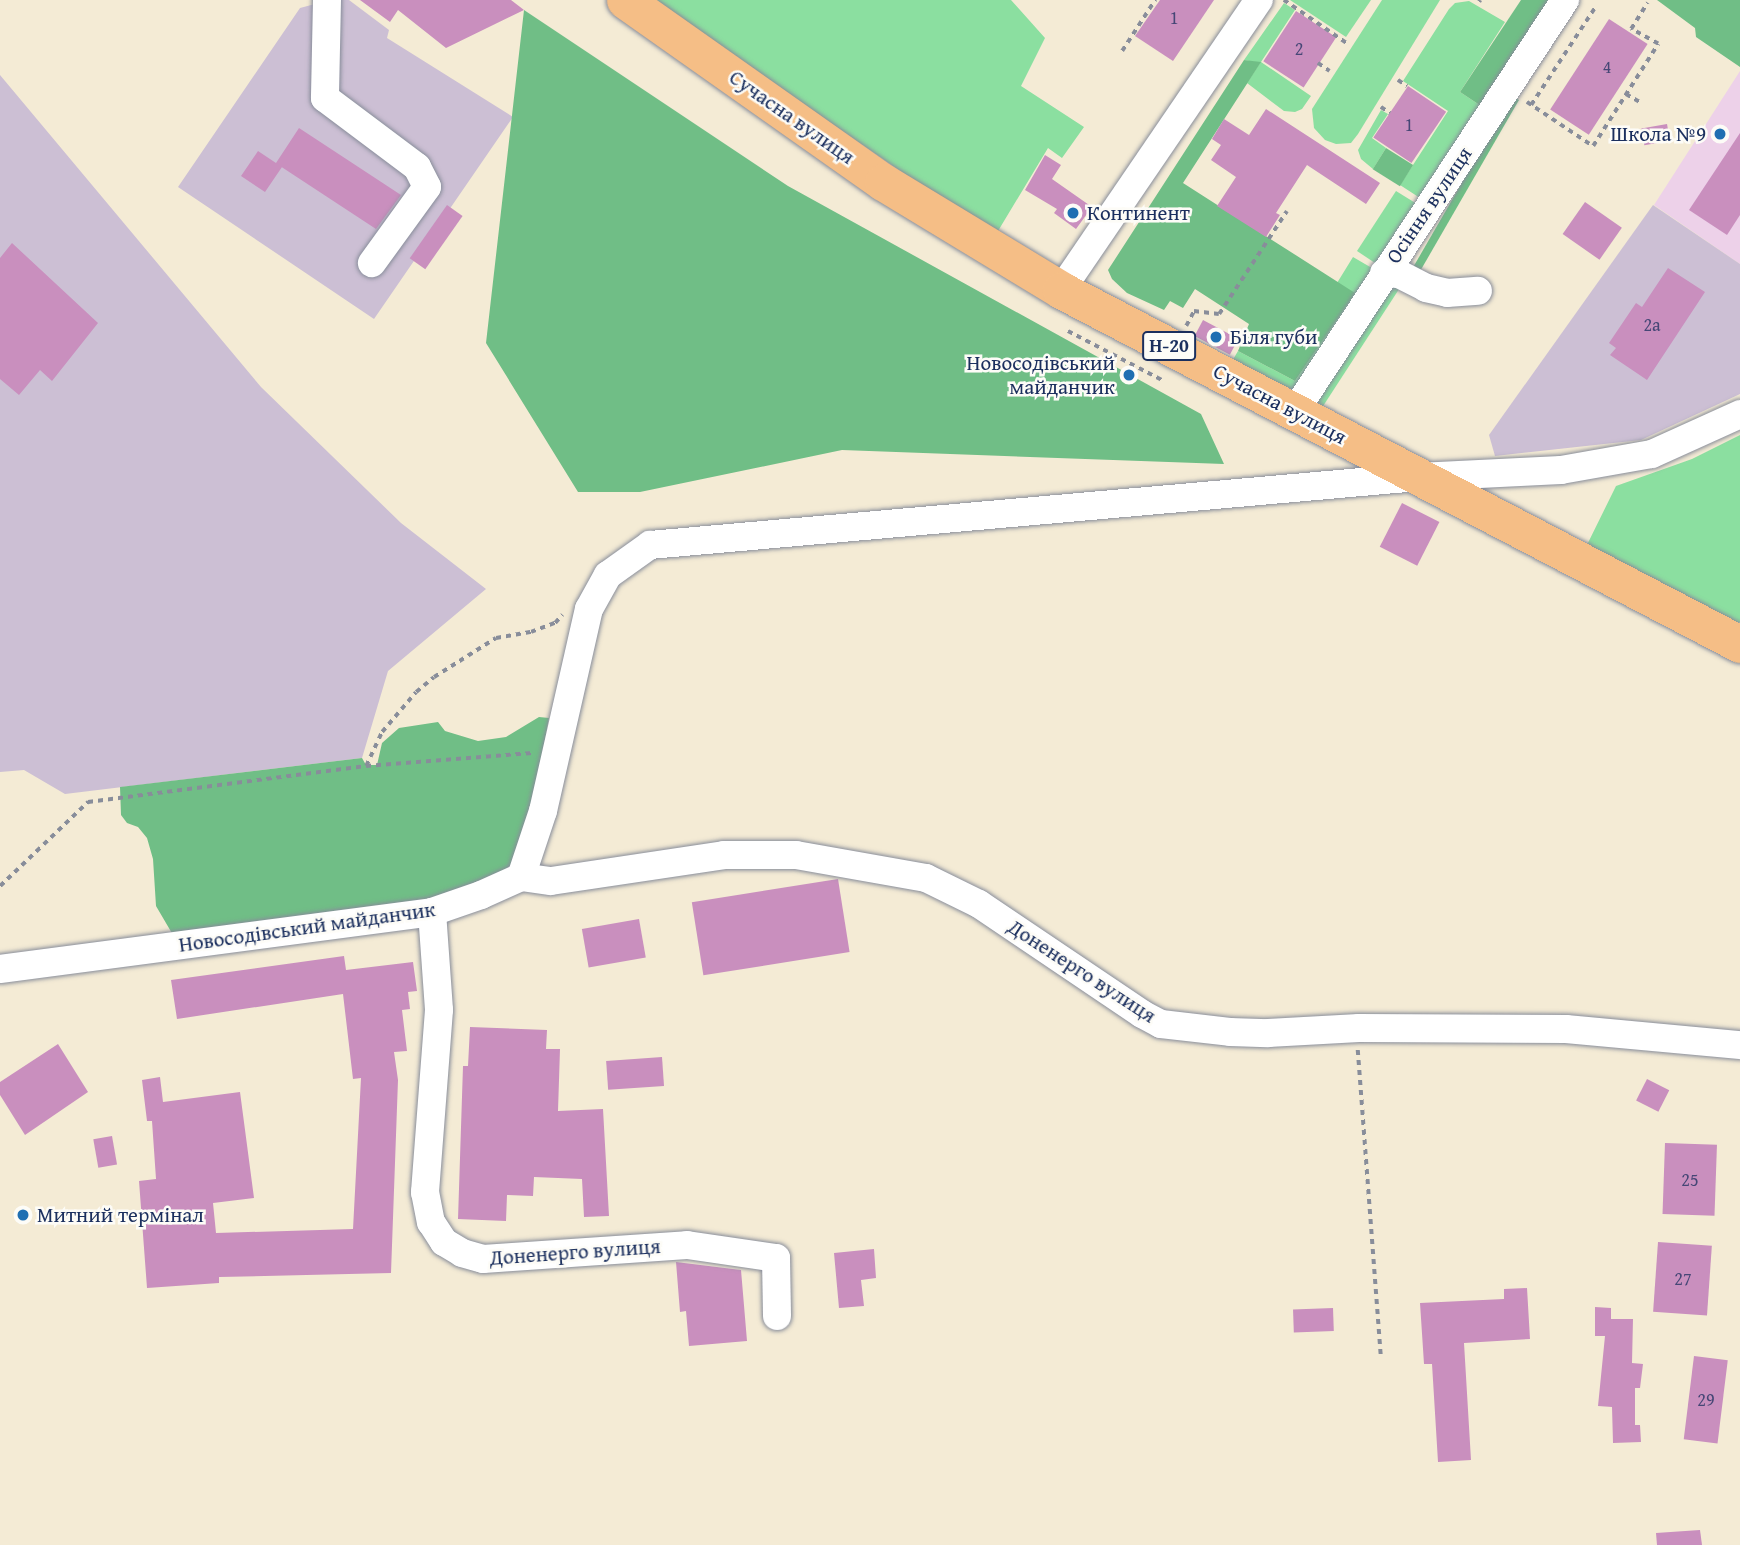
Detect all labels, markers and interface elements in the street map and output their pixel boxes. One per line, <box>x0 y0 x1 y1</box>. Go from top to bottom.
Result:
house number: 1 <box>1170 7 1178 29</box>
house number: 2 <box>1295 38 1303 60</box>
house number: 4 <box>1603 56 1611 78</box>
street label: Сучасна вулиця <box>725 65 859 169</box>
house number: 1 <box>1405 114 1413 136</box>
place label: Школа №9 <box>1611 121 1706 147</box>
marker: Школа №9 <box>1712 126 1728 142</box>
street label: Осіння вулиця <box>1381 142 1477 268</box>
place label: Континент <box>1087 200 1190 226</box>
marker: Континент <box>1065 205 1081 221</box>
house number: 2а <box>1643 314 1661 336</box>
place label: Біля губи <box>1230 324 1317 350</box>
marker: Біля губи <box>1208 329 1224 345</box>
road number: Н-20 <box>1141 330 1197 362</box>
place label: Новосодівський майданчик <box>967 350 1115 400</box>
street label: Сучасна вулиця <box>1209 358 1351 450</box>
marker: Новосодівський майданчик <box>1121 367 1137 383</box>
street label: Новосодівський майданчик <box>177 897 437 957</box>
street label: Доненерго вулиця <box>1003 914 1161 1028</box>
house number: 25 <box>1681 1169 1699 1191</box>
place label: Митний термінал <box>37 1202 204 1228</box>
marker: Митний термінал <box>15 1207 31 1223</box>
street label: Доненерго вулиця <box>489 1233 661 1271</box>
house number: 27 <box>1674 1268 1692 1290</box>
house number: 29 <box>1697 1389 1715 1411</box>

